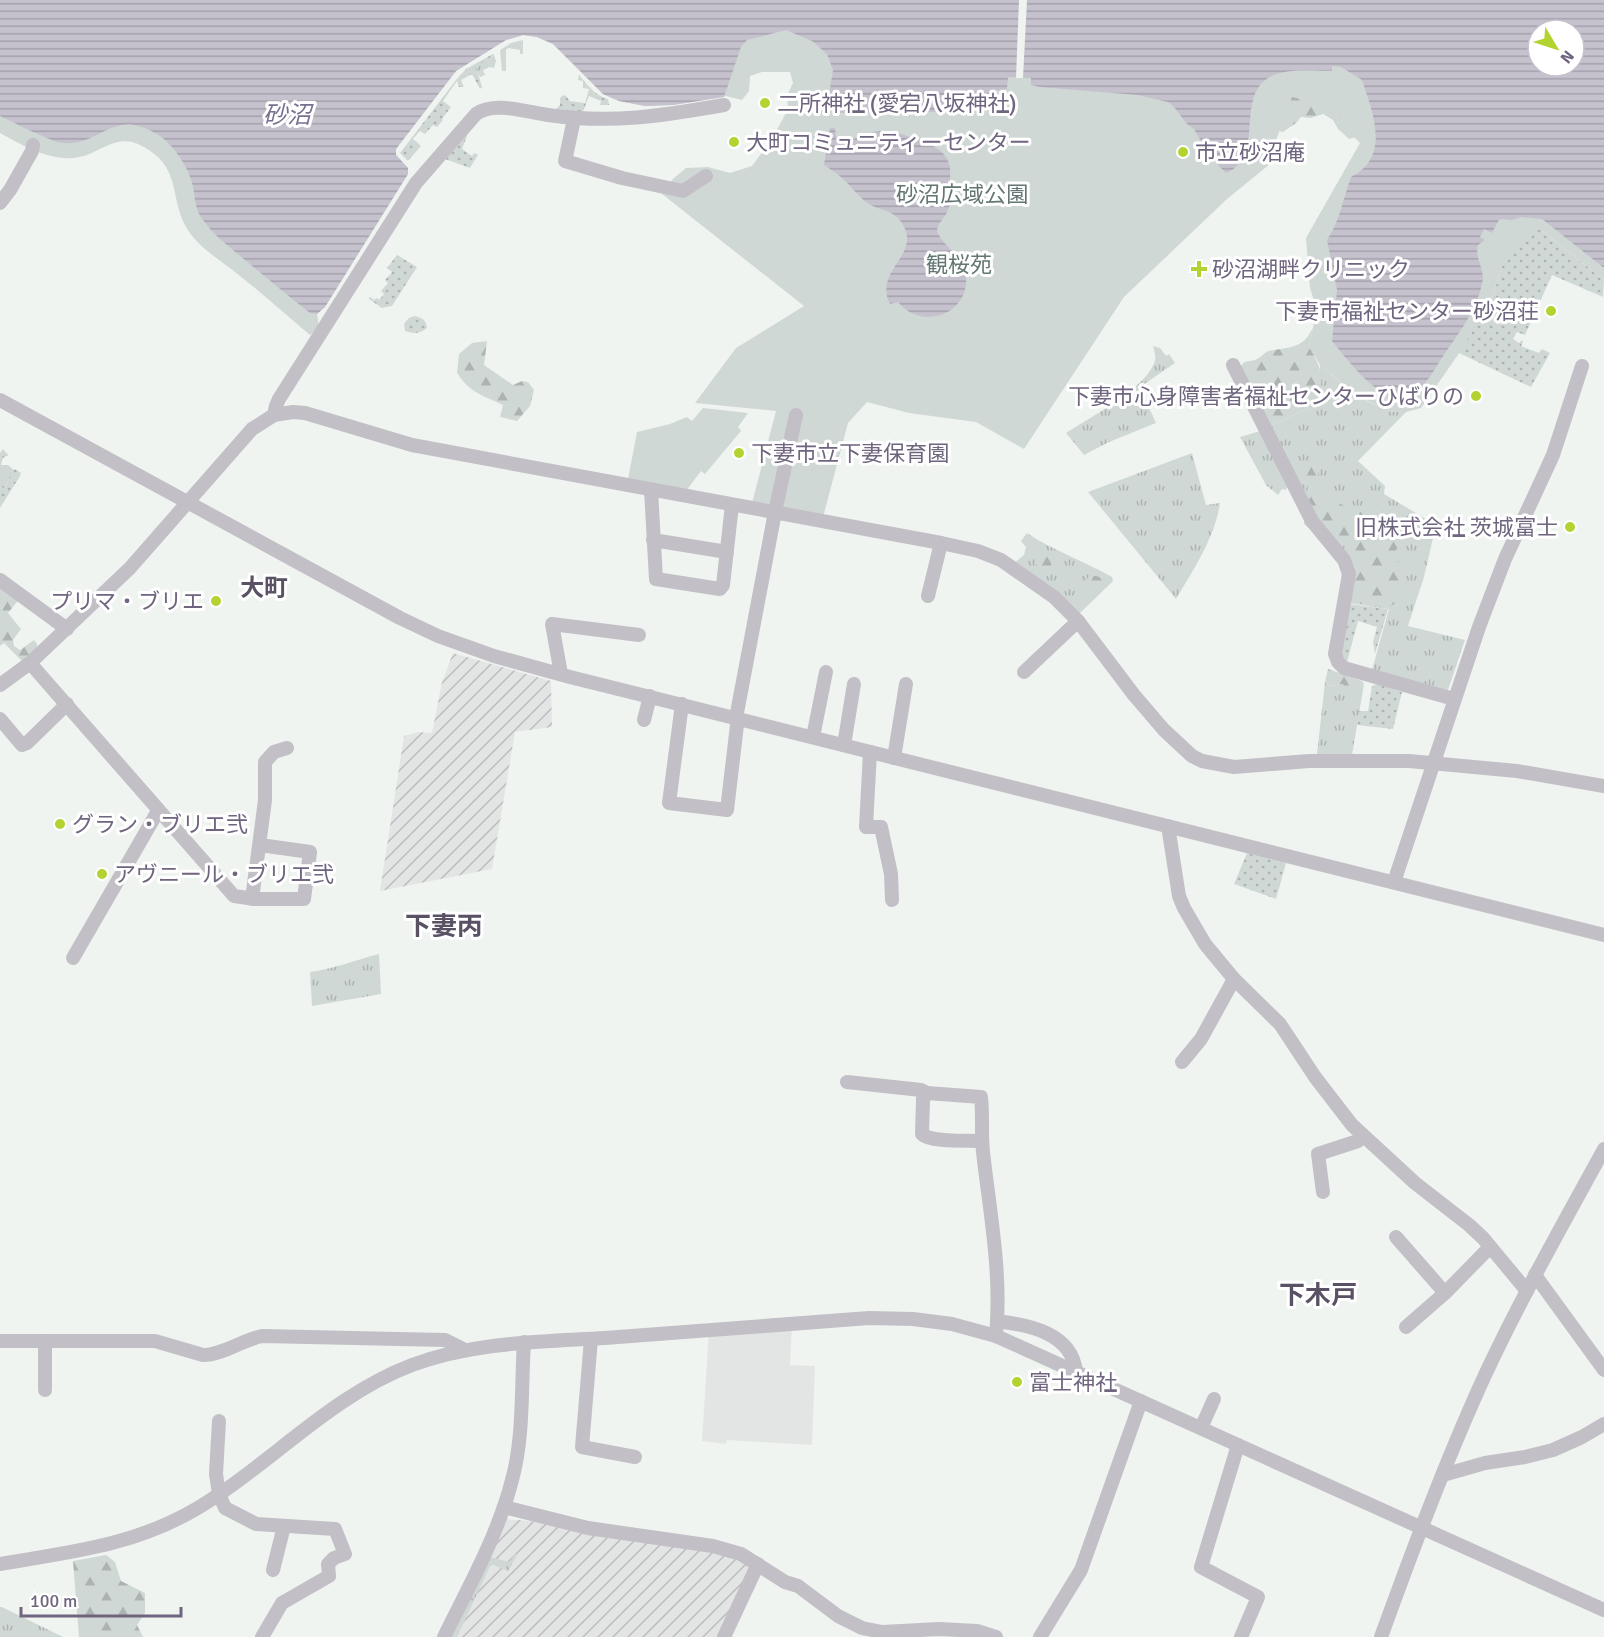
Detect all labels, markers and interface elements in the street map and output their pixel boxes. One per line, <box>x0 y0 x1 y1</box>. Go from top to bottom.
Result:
north arrow <box>1526 18 1586 78</box>
text: N <box>1556 46 1578 67</box>
place label: 二所神社 (愛宕八坂神社) <box>777 90 1016 117</box>
marker: 二所神社 (愛宕八坂神社) <box>758 96 772 110</box>
water label: 砂沼 <box>263 100 314 130</box>
place label: 大町コミュニティーセンター <box>746 129 1031 156</box>
marker: 大町コミュニティーセンター <box>727 135 741 149</box>
place label: 市立砂沼庵 <box>1195 139 1305 166</box>
marker: 市立砂沼庵 <box>1176 145 1190 159</box>
park label: 砂沼広域公園 <box>896 181 1028 208</box>
park label: 観桜苑 <box>926 251 992 278</box>
place label: 砂沼湖畔クリニック <box>1212 256 1410 283</box>
marker: 砂沼湖畔クリニック <box>1190 260 1208 278</box>
place label: 下妻市福祉センター砂沼荘 <box>1275 298 1539 325</box>
marker: 下妻市福祉センター砂沼荘 <box>1544 304 1558 318</box>
place label: 下妻市心身障害者福祉センターひばりの <box>1068 383 1464 410</box>
marker: 下妻市心身障害者福祉センターひばりの <box>1469 389 1483 403</box>
place label: 下妻市立下妻保育園 <box>751 440 949 467</box>
marker: 下妻市立下妻保育園 <box>732 446 746 460</box>
place label: 旧株式会社 茨城富士 <box>1355 514 1558 541</box>
marker: 旧株式会社 茨城富士 <box>1563 520 1577 534</box>
district label: 大町 <box>240 573 288 603</box>
place label: プリマ・ブリエ <box>50 588 204 615</box>
marker: プリマ・ブリエ <box>209 594 223 608</box>
place label: グラン・ブリエ弐 <box>72 811 248 838</box>
marker: グラン・ブリエ弐 <box>53 817 67 831</box>
place label: アヴニール・ブリエ弐 <box>114 861 334 888</box>
marker: アヴニール・ブリエ弐 <box>95 867 109 881</box>
district label: 下妻丙 <box>405 911 483 943</box>
district label: 下木戸 <box>1279 1280 1357 1312</box>
place label: 富士神社 <box>1029 1369 1117 1396</box>
marker: 富士神社 <box>1010 1375 1024 1389</box>
scale bar <box>21 1580 182 1618</box>
text: 100 m <box>30 1590 77 1612</box>

